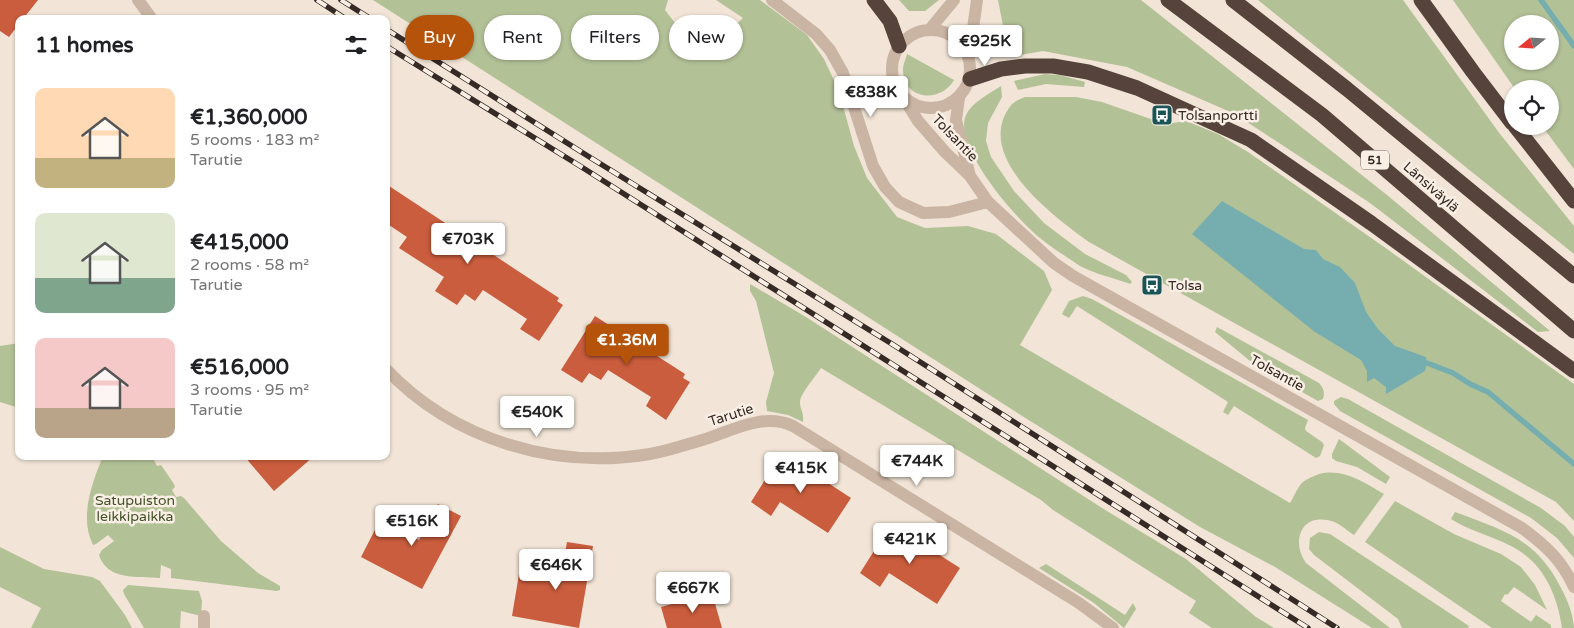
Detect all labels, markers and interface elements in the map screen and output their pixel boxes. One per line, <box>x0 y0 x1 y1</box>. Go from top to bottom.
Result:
chip: Buy <box>405 15 474 60</box>
chip: Rent <box>484 15 561 60</box>
chip: Filters <box>571 15 659 60</box>
chip: New <box>669 15 743 60</box>
north arrow <box>1504 15 1559 70</box>
map controls <box>1504 15 1559 135</box>
pin: €925K <box>950 24 1020 67</box>
icon: filters <box>342 31 370 59</box>
text: €925K <box>959 31 1011 51</box>
text: 11 homes <box>35 33 134 58</box>
pin: €838K <box>836 76 906 118</box>
button: locate <box>1504 80 1559 135</box>
text: €838K <box>845 82 897 102</box>
bus stop icon: Tolsanportti <box>1150 103 1174 127</box>
text: €1,360,000 <box>190 105 308 130</box>
place label: Tolsanportti <box>1178 107 1258 124</box>
icon: home <box>75 108 135 168</box>
street label: Tolsantie <box>928 111 982 165</box>
text: 5 rooms · 183 m² <box>190 130 319 150</box>
text: Tarutie <box>190 150 242 170</box>
road number: 51 <box>1361 150 1389 170</box>
street label: Länsiväylä <box>1400 158 1462 216</box>
pin: €703K <box>433 222 503 265</box>
text: €703K <box>442 229 494 249</box>
text: €415,000 <box>190 230 289 255</box>
icon: home <box>75 233 135 293</box>
text: 2 rooms · 58 m² <box>190 255 309 275</box>
bus stop icon: Tolsa <box>1140 273 1164 297</box>
text: Tarutie <box>190 275 242 295</box>
place label: Tolsa <box>1168 277 1202 294</box>
pin: €1.36M <box>586 324 668 366</box>
text: €1.36M <box>597 330 657 350</box>
street label: Tolsantie <box>1247 351 1307 395</box>
text: €516,000 <box>190 355 289 380</box>
icon: home <box>75 358 135 418</box>
text: 3 rooms · 95 m² <box>190 380 309 400</box>
pin: €540K <box>502 396 572 438</box>
text: Tarutie <box>190 400 242 420</box>
street label: Tarutie <box>707 400 756 430</box>
text: €540K <box>511 402 563 422</box>
pin: €744K <box>882 444 952 487</box>
text: €744K <box>891 451 943 471</box>
pin: €415K <box>766 452 836 494</box>
text: €415K <box>775 458 827 478</box>
park label: Satupuiston leikkipaikka <box>95 492 175 525</box>
pin: €516K <box>377 504 447 547</box>
text: €516K <box>386 511 438 531</box>
pin: €421K <box>875 522 945 565</box>
text: €421K <box>884 529 936 549</box>
pin: €646K <box>521 548 591 591</box>
text: €646K <box>530 555 582 575</box>
pin: €667K <box>658 572 728 614</box>
text: €667K <box>667 578 719 598</box>

